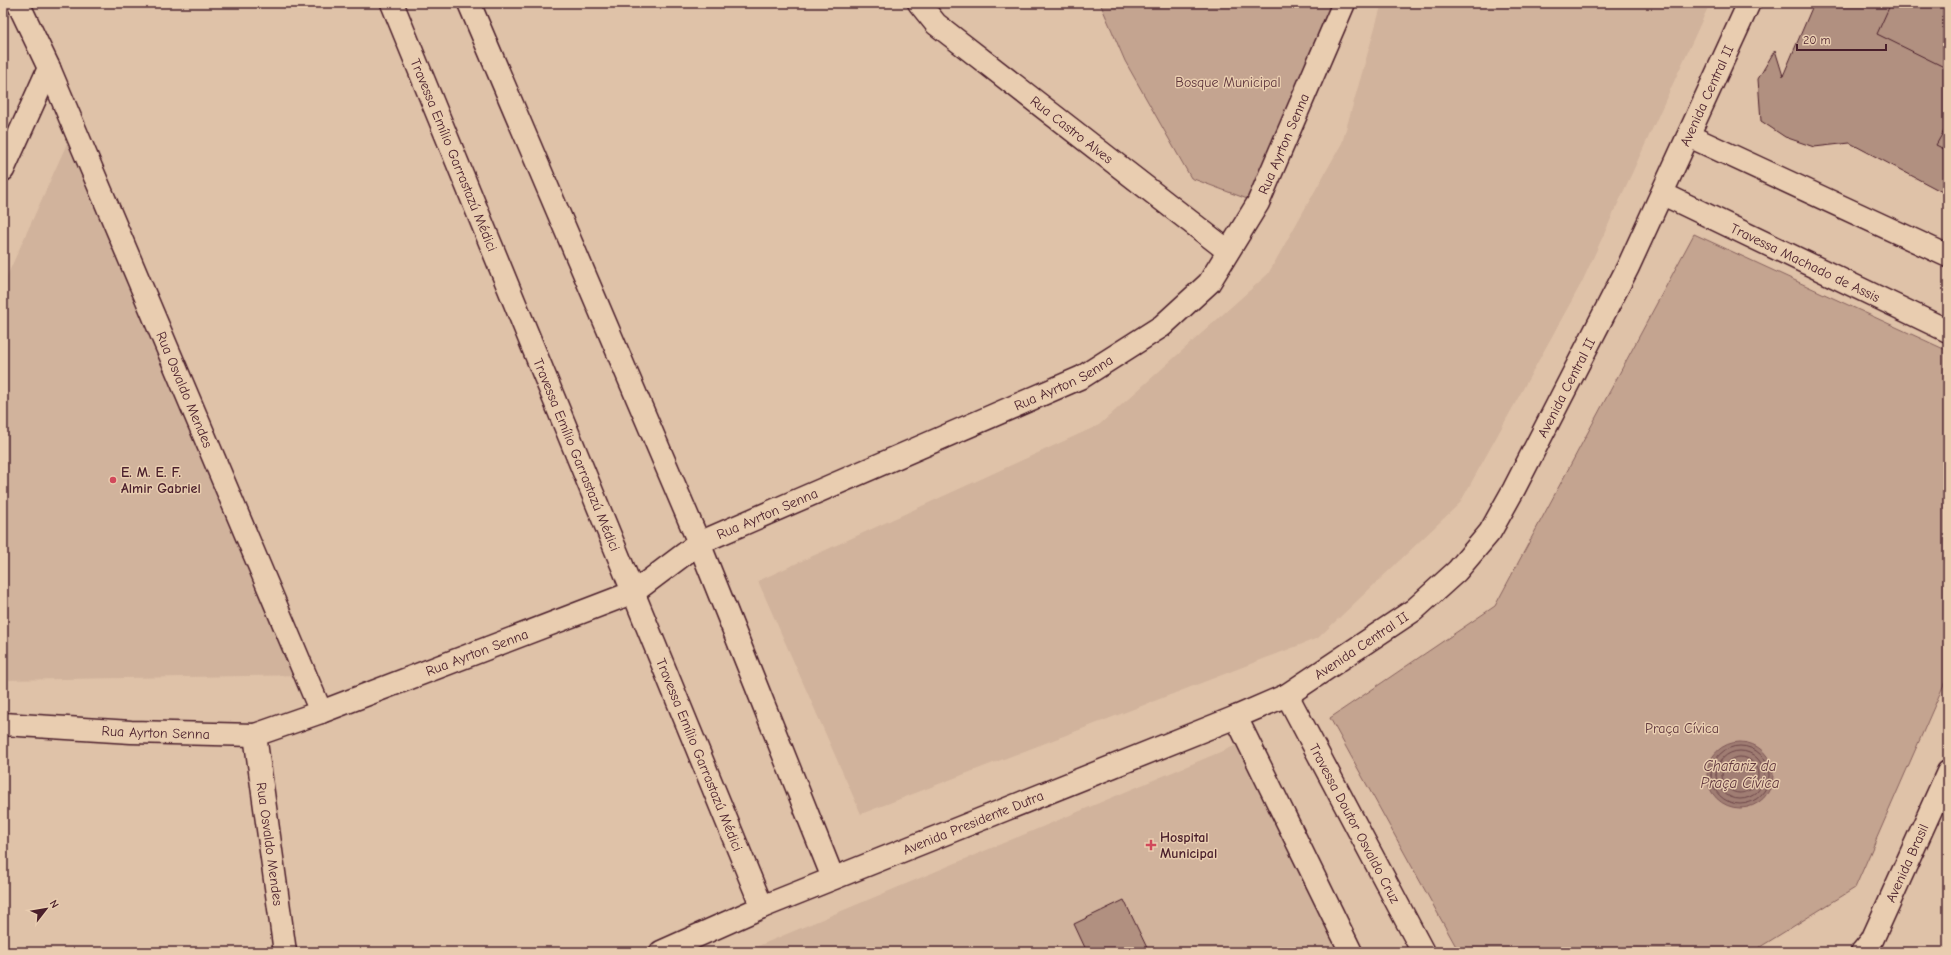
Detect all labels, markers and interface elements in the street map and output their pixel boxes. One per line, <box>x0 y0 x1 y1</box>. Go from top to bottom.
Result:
scale bar <box>1797 26 1886 52</box>
text: 20 m <box>1803 33 1831 47</box>
street label: Avenida Central II <box>1676 42 1738 149</box>
street label: Travessa Emílio Garrastazú Médici <box>407 56 501 254</box>
park label: Bosque Municipal <box>1175 74 1281 91</box>
street label: Rua Ayrton Senna <box>1255 91 1313 197</box>
street label: Rua Castro Alves <box>1027 92 1116 168</box>
street label: Travessa Machado de Assis <box>1728 220 1883 306</box>
street label: Rua Osvaldo Mendes <box>152 329 216 450</box>
street label: Avenida Central II <box>1534 335 1599 440</box>
street label: Rua Ayrton Senna <box>1011 351 1116 414</box>
street label: Travessa Emílio Garrastazú Médici <box>529 356 623 554</box>
place label: E. M. E. F. Almir Gabriel <box>121 464 201 497</box>
marker: E. M. E. F. Almir Gabriel <box>108 475 118 485</box>
street label: Rua Ayrton Senna <box>714 485 820 543</box>
street label: Avenida Central II <box>1311 608 1412 683</box>
street label: Rua Ayrton Senna <box>423 625 531 680</box>
street label: Travessa Emílio Garrastazú Médici <box>652 656 746 854</box>
park label: Praça Cívica <box>1645 720 1719 737</box>
street label: Rua Ayrton Senna <box>101 722 210 743</box>
street label: Travessa Doutor Osvaldo Cruz <box>1305 741 1404 906</box>
water label: Chafariz da Praça Cívica <box>1701 757 1780 792</box>
street label: Rua Osvaldo Mendes <box>253 781 287 907</box>
street label: Avenida Presidente Dutra <box>900 787 1046 859</box>
street label: Avenida Brasil <box>1882 821 1932 905</box>
place label: Hospital Municipal <box>1160 829 1217 862</box>
marker: Hospital Municipal <box>1145 839 1157 851</box>
north arrow <box>26 889 66 929</box>
text: N <box>47 898 62 911</box>

